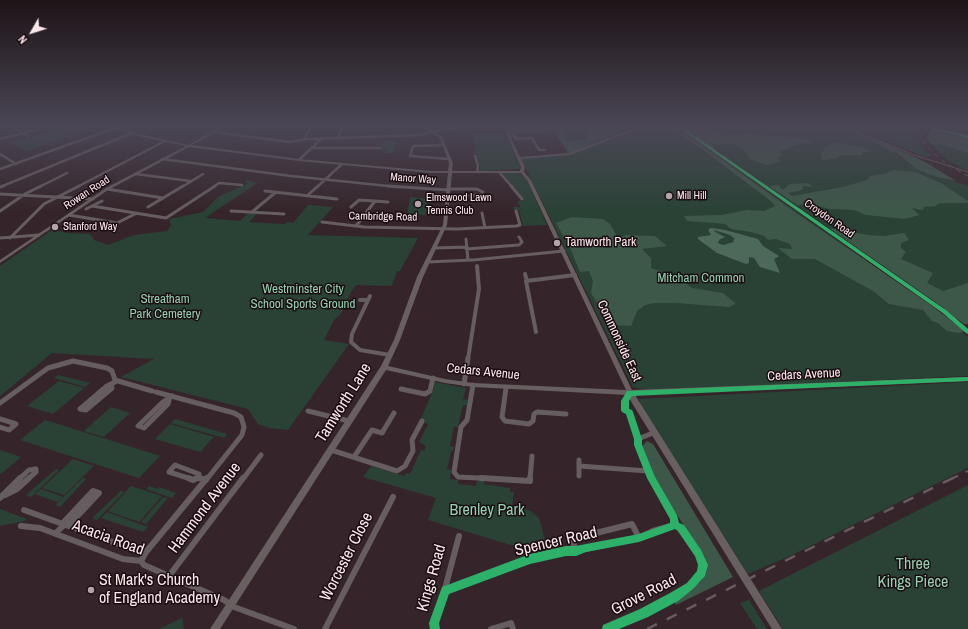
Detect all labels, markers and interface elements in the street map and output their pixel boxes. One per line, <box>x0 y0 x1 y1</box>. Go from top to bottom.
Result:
north arrow <box>12 12 52 52</box>
text: N <box>15 33 30 46</box>
street label: Manor Way <box>390 171 436 187</box>
street label: Rowan Road <box>62 173 112 213</box>
place label: Mill Hill <box>677 189 707 203</box>
place label: Elmswood Lawn Tennis Club <box>426 191 492 217</box>
marker: Mill Hill <box>664 191 674 201</box>
street label: Croydon Road <box>801 197 857 241</box>
marker: Elmswood Lawn Tennis Club <box>413 199 423 209</box>
street label: Cambridge Road <box>349 210 417 224</box>
place label: Stanford Way <box>63 220 117 234</box>
marker: Stanford Way <box>50 222 60 232</box>
place label: Tamworth Park <box>565 235 636 251</box>
marker: Tamworth Park <box>552 238 562 248</box>
park label: Mitcham Common <box>657 271 745 287</box>
park label: Westminster City School Sports Ground <box>251 282 355 313</box>
park label: Streatham Park Cemetery <box>129 292 201 323</box>
street label: Commonside East <box>593 298 645 384</box>
street label: Tamworth Lane <box>312 360 376 446</box>
street label: Cedars Avenue <box>446 360 520 384</box>
street label: Cedars Avenue <box>767 365 841 385</box>
street label: Hammond Avenue <box>165 459 245 557</box>
park label: Brenley Park <box>449 501 525 521</box>
street label: Worcester Close <box>316 510 378 604</box>
street label: Acacia Road <box>69 516 147 560</box>
street label: Spencer Road <box>513 523 599 561</box>
street label: Kings Road <box>413 542 451 614</box>
park label: Three Kings Piece <box>878 555 948 593</box>
street label: Grove Road <box>608 570 680 620</box>
place label: St Mark's Church of England Academy <box>99 571 220 609</box>
marker: St Mark's Church of England Academy <box>86 585 96 595</box>

